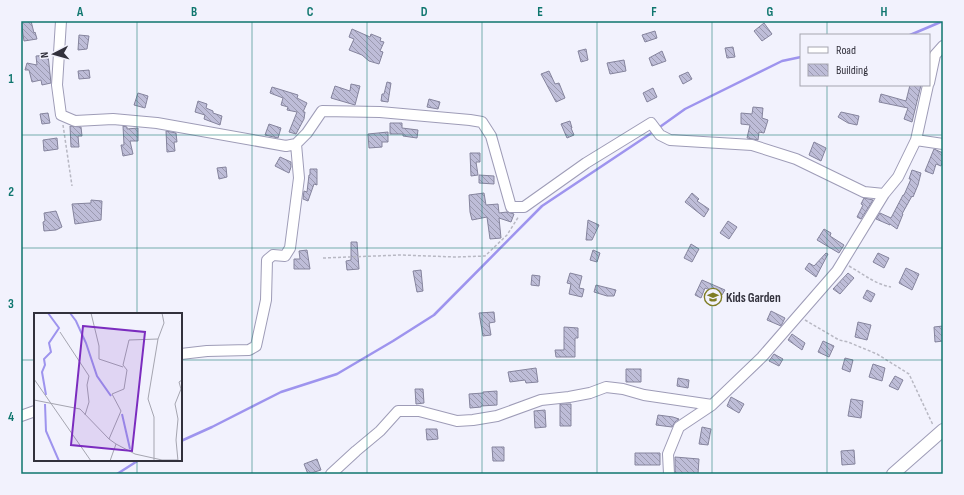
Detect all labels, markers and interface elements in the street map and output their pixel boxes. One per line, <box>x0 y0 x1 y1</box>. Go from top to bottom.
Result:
text: A <box>76 4 84 20</box>
text: B <box>191 4 197 20</box>
text: C <box>307 4 314 20</box>
text: D <box>421 4 428 20</box>
text: E <box>537 4 543 20</box>
text: F <box>651 4 657 20</box>
text: G <box>767 4 774 20</box>
text: H <box>881 4 888 20</box>
north arrow <box>34 34 74 74</box>
legend <box>800 34 930 86</box>
text: Road <box>836 43 856 58</box>
text: N <box>38 51 51 59</box>
text: Building <box>836 63 868 78</box>
text: 1 <box>8 71 14 87</box>
text: 2 <box>8 184 14 200</box>
school or university icon: Kids Garden <box>703 287 723 307</box>
place label: Kids Garden <box>726 290 781 306</box>
text: 3 <box>8 296 14 312</box>
inset map <box>34 313 182 461</box>
text: 4 <box>8 409 14 425</box>

